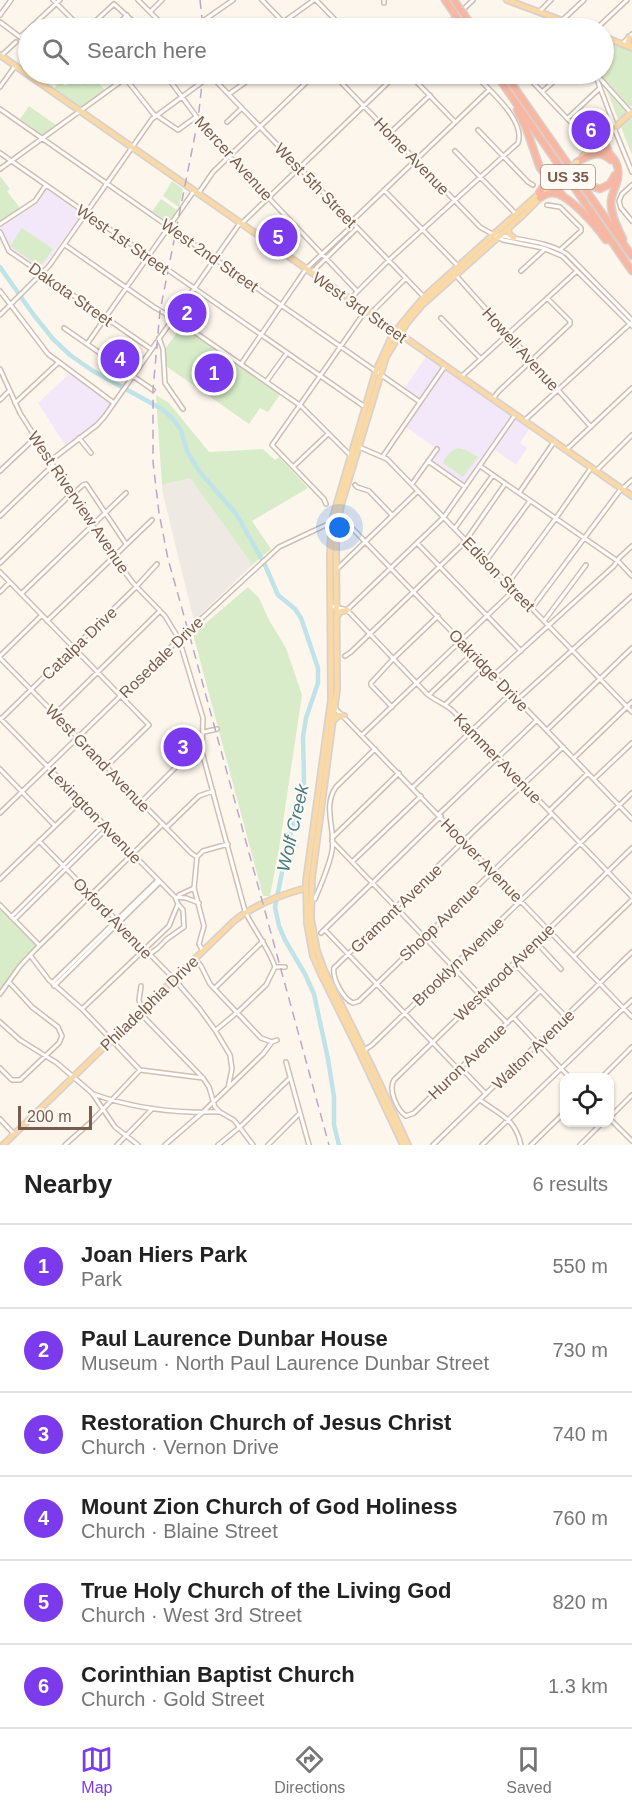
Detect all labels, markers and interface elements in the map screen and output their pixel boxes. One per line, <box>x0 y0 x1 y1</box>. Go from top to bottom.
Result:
search box <box>18 18 614 84</box>
icon: search <box>39 35 72 68</box>
text: Search here <box>87 38 207 63</box>
pin: 6 <box>572 108 610 152</box>
street label: Mercer Avenue <box>191 113 276 204</box>
street label: Home Avenue <box>371 114 453 198</box>
street label: West 5th Street <box>271 140 360 231</box>
road number: US 35 <box>541 165 595 189</box>
street label: West 1st Street <box>73 201 173 278</box>
pin: 5 <box>258 214 298 260</box>
street label: West 2nd Street <box>158 216 262 296</box>
street label: Dakota Street <box>26 259 116 330</box>
street label: West 3rd Street <box>309 269 410 346</box>
pin: 2 <box>168 290 207 336</box>
street label: Howell Avenue <box>479 304 562 394</box>
pin: 4 <box>100 336 140 382</box>
pin: 1 <box>194 350 234 395</box>
street label: West Riverview Avenue <box>25 428 133 577</box>
your location <box>325 513 354 542</box>
street label: Edison Street <box>459 534 538 615</box>
street label: Catalpa Drive <box>39 604 120 683</box>
street label: Rosedale Drive <box>116 613 207 701</box>
street label: Oakridge Drive <box>445 626 532 715</box>
street label: West Grand Avenue <box>42 701 153 816</box>
street label: Kammer Avenue <box>451 710 545 807</box>
pin: 3 <box>164 724 202 770</box>
street label: Lexington Avenue <box>44 764 145 867</box>
water label: Wolf Creek <box>273 781 313 874</box>
street label: Hoover Avenue <box>438 815 526 906</box>
street label: Gramont Avenue <box>347 861 445 956</box>
street label: Oxford Avenue <box>70 874 155 962</box>
street label: Shoop Avenue <box>396 880 483 965</box>
street label: Brooklyn Avenue <box>409 914 507 1009</box>
street label: Westwood Avenue <box>451 920 558 1024</box>
street label: Philadelphia Drive <box>97 952 202 1054</box>
street label: Walton Avenue <box>489 1006 578 1093</box>
street label: Huron Avenue <box>425 1020 510 1103</box>
map controls <box>560 1073 614 1127</box>
button: locate <box>560 1073 614 1127</box>
scale bar <box>18 1103 92 1130</box>
text: 200 m <box>27 1108 71 1125</box>
text: Nearby <box>24 1169 112 1199</box>
text: 6 results <box>532 1173 608 1195</box>
text: Joan Hiers Park <box>81 1242 247 1267</box>
text: 1 <box>38 1255 49 1277</box>
text: 550 m <box>552 1255 608 1277</box>
text: Park <box>81 1268 122 1290</box>
text: Paul Laurence Dunbar House <box>81 1326 388 1351</box>
text: 2 <box>38 1339 49 1361</box>
text: 730 m <box>552 1339 608 1361</box>
text: Museum · North Paul Laurence Dunbar Street <box>81 1352 489 1374</box>
text: Restoration Church of Jesus Christ <box>81 1410 451 1435</box>
text: 3 <box>38 1423 49 1445</box>
text: 740 m <box>552 1423 608 1445</box>
text: Church · Vernon Drive <box>81 1436 279 1458</box>
text: Mount Zion Church of God Holiness <box>81 1494 457 1519</box>
text: 4 <box>38 1507 49 1529</box>
text: 760 m <box>552 1507 608 1529</box>
text: Church · Blaine Street <box>81 1520 278 1542</box>
text: True Holy Church of the Living God <box>81 1578 451 1603</box>
text: 5 <box>38 1591 49 1613</box>
text: 820 m <box>552 1591 608 1613</box>
text: Church · West 3rd Street <box>81 1604 302 1626</box>
text: Corinthian Baptist Church <box>81 1662 355 1687</box>
text: 6 <box>38 1675 49 1697</box>
text: 1.3 km <box>548 1675 608 1697</box>
text: Church · Gold Street <box>81 1688 264 1710</box>
tab: Map <box>80 1743 113 1797</box>
tab: Directions <box>274 1743 345 1797</box>
tab: Saved <box>506 1743 552 1797</box>

